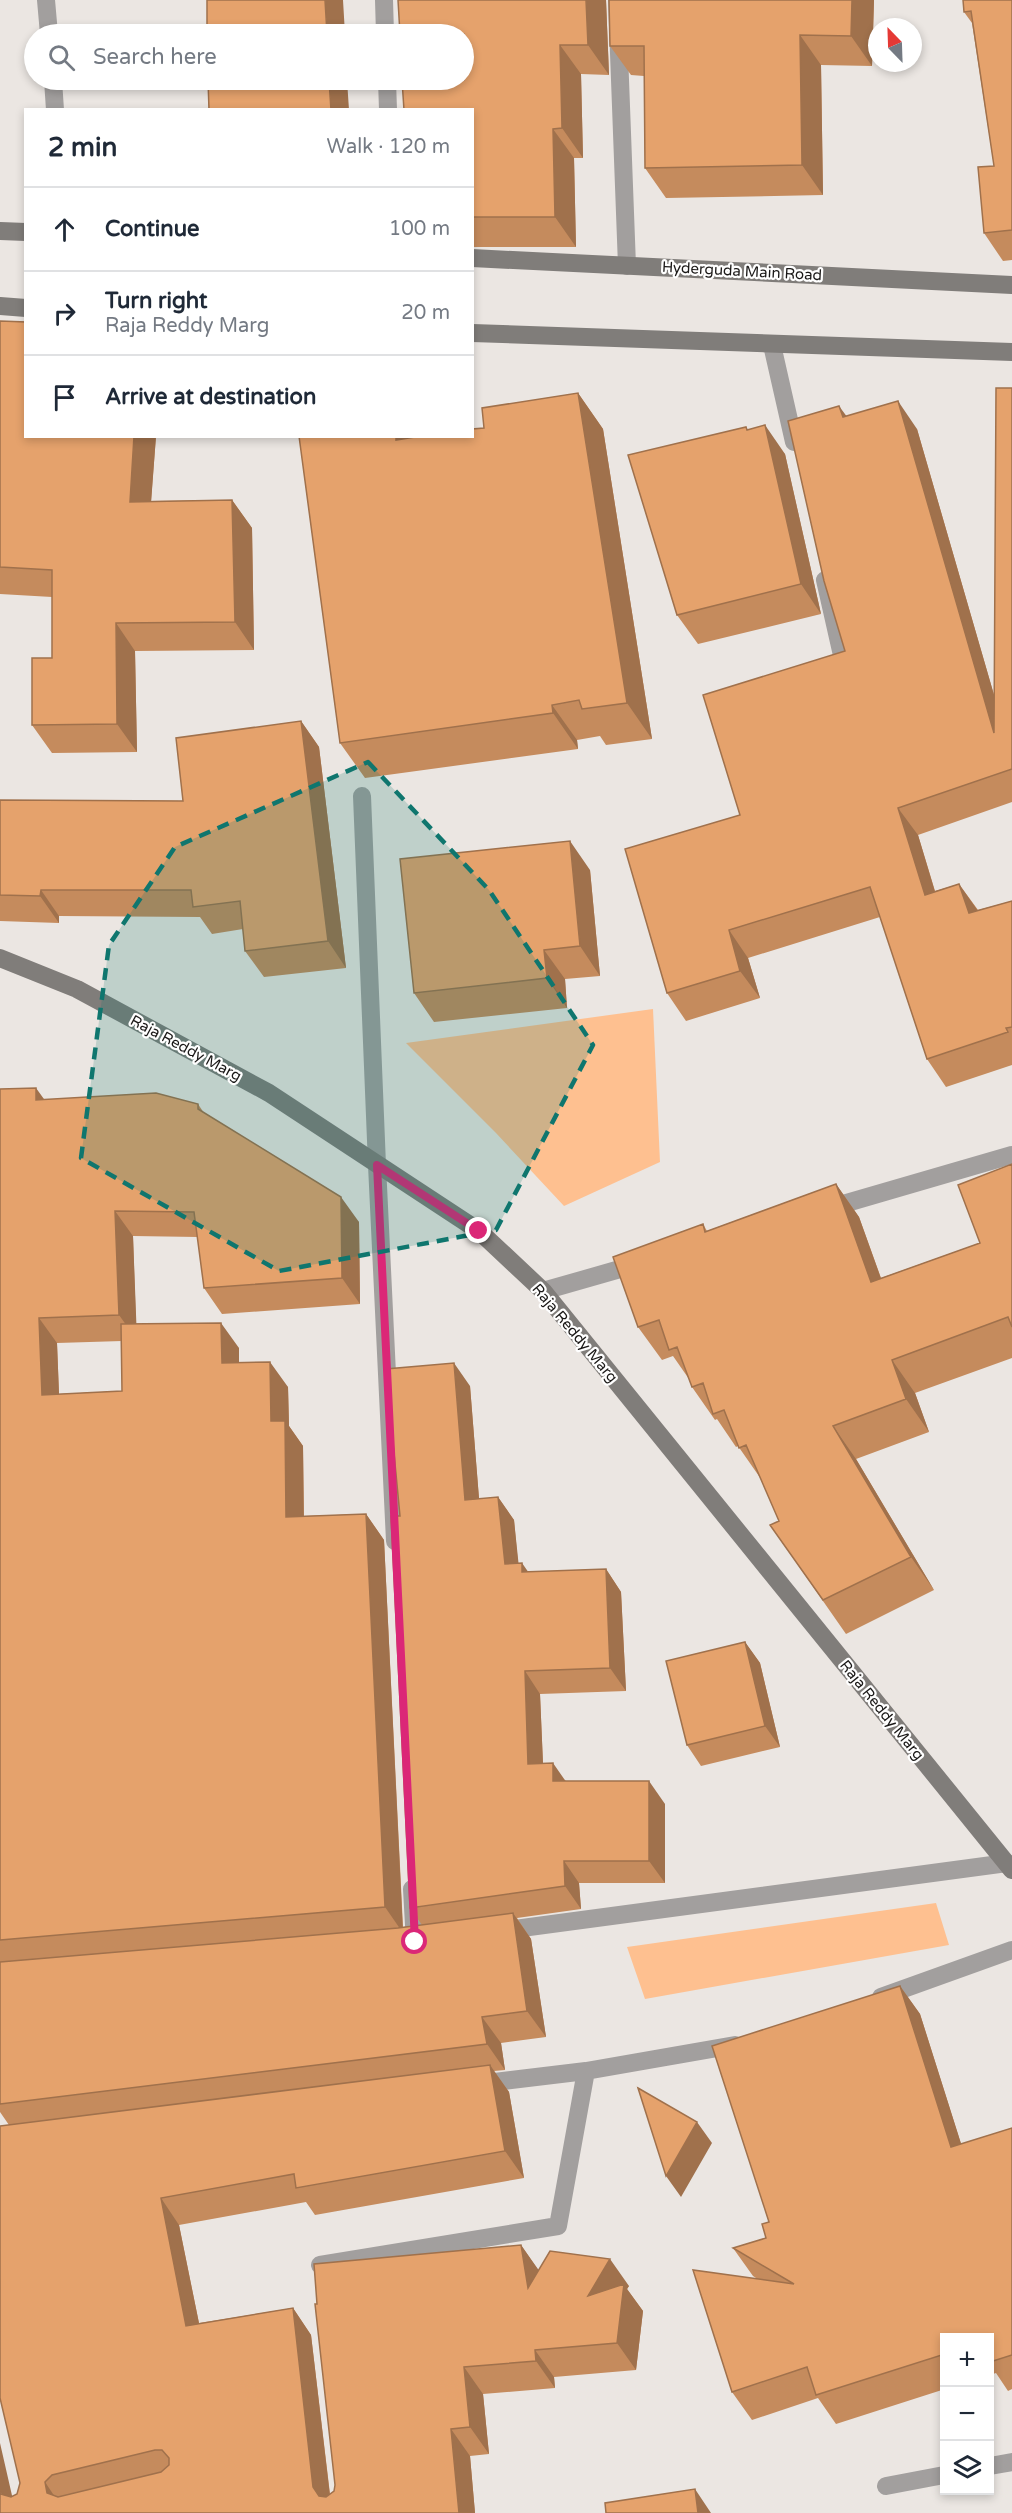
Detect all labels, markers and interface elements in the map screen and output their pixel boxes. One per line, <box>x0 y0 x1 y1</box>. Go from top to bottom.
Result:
north arrow <box>868 18 922 72</box>
search box <box>24 24 474 90</box>
icon: search <box>45 41 78 74</box>
text: Search here <box>93 44 217 70</box>
text: 2 min <box>48 132 117 163</box>
text: Walk · 120 m <box>327 135 450 159</box>
icon: ahead <box>48 213 81 246</box>
text: Continue <box>105 216 200 242</box>
text: 100 m <box>389 217 450 241</box>
street label: Hyderguda Main Road <box>661 258 823 284</box>
text: Turn right <box>105 288 207 314</box>
icon: right <box>48 297 81 330</box>
text: 20 m <box>401 301 450 325</box>
text: Raja Reddy Marg <box>105 314 269 338</box>
icon: arrive <box>48 381 81 414</box>
text: Arrive at destination <box>105 384 316 410</box>
street label: Raja Reddy Marg <box>127 1011 245 1085</box>
route end <box>465 1217 491 1243</box>
street label: Raja Reddy Marg <box>529 1280 621 1386</box>
street label: Raja Reddy Marg <box>836 1656 928 1764</box>
route start <box>401 1928 427 1954</box>
map controls <box>940 2333 994 2495</box>
button: + <box>940 2333 994 2387</box>
button: − <box>940 2387 994 2441</box>
button: layers <box>940 2441 994 2495</box>

